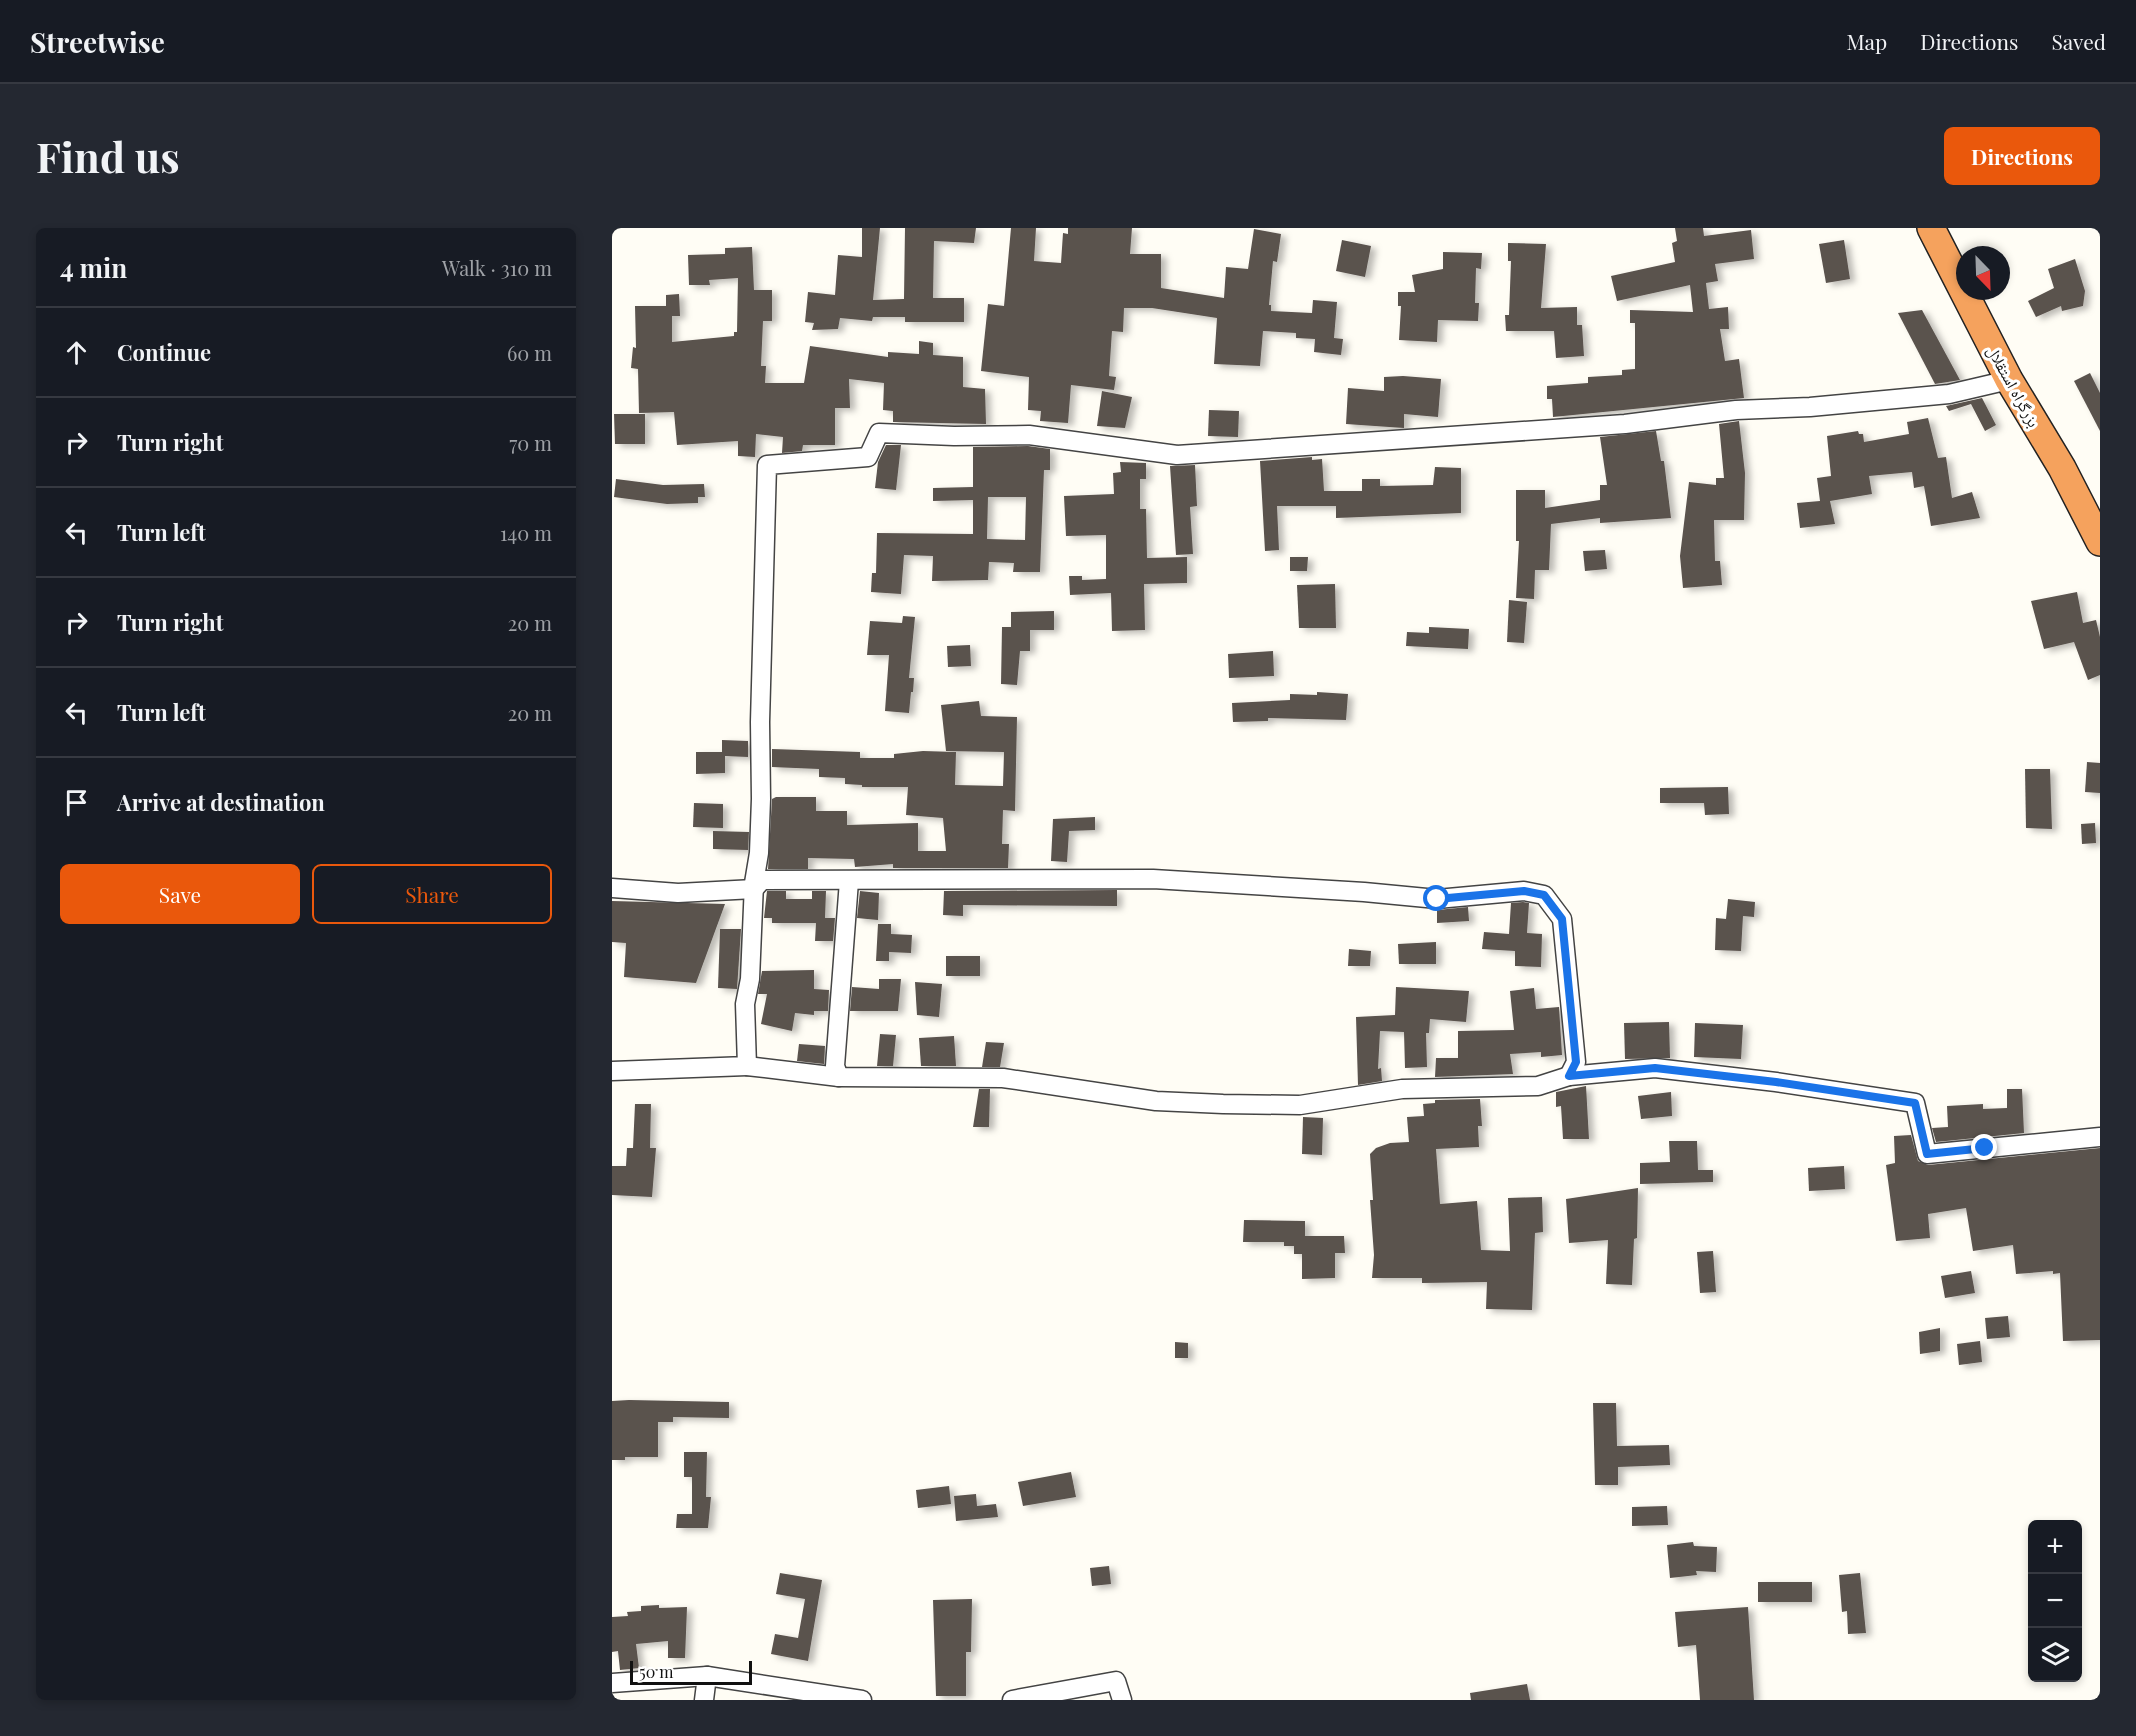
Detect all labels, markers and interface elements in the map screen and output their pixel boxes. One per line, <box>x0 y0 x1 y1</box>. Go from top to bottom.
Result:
text: Streetwise <box>30 23 165 60</box>
text: Map <box>1846 27 1887 55</box>
text: Directions <box>1920 27 2018 55</box>
text: Saved <box>2051 27 2106 55</box>
button: Directions <box>1944 127 2100 185</box>
text: Find us <box>36 128 180 184</box>
north arrow <box>1956 246 2010 300</box>
text: 4 min <box>60 250 127 285</box>
text: Walk · 310 m <box>442 254 552 281</box>
icon: ahead <box>60 336 93 369</box>
text: Continue <box>117 337 211 367</box>
text: 60 m <box>507 339 552 366</box>
street label: بزرگراه استقلال <box>1982 342 2045 431</box>
icon: right <box>60 426 93 459</box>
text: Turn right <box>117 427 223 457</box>
text: 70 m <box>509 429 552 456</box>
icon: left <box>60 516 93 549</box>
text: Turn left <box>117 517 206 547</box>
text: 140 m <box>500 519 552 546</box>
icon: right <box>60 606 93 639</box>
text: Turn right <box>117 607 223 637</box>
text: 20 m <box>508 609 552 636</box>
icon: left <box>60 696 93 729</box>
text: Turn left <box>117 697 206 727</box>
text: 20 m <box>508 699 552 726</box>
icon: arrive <box>60 786 93 819</box>
text: Arrive at destination <box>117 787 325 817</box>
button: Save <box>60 864 300 924</box>
button: Share <box>312 864 552 924</box>
route start <box>1423 885 1449 911</box>
route end <box>1971 1134 1997 1160</box>
map controls <box>2028 1520 2082 1682</box>
button: + <box>2028 1520 2082 1574</box>
button: − <box>2028 1574 2082 1628</box>
button: layers <box>2028 1628 2082 1682</box>
scale bar <box>630 1658 752 1686</box>
text: 50 m <box>639 1661 673 1682</box>

